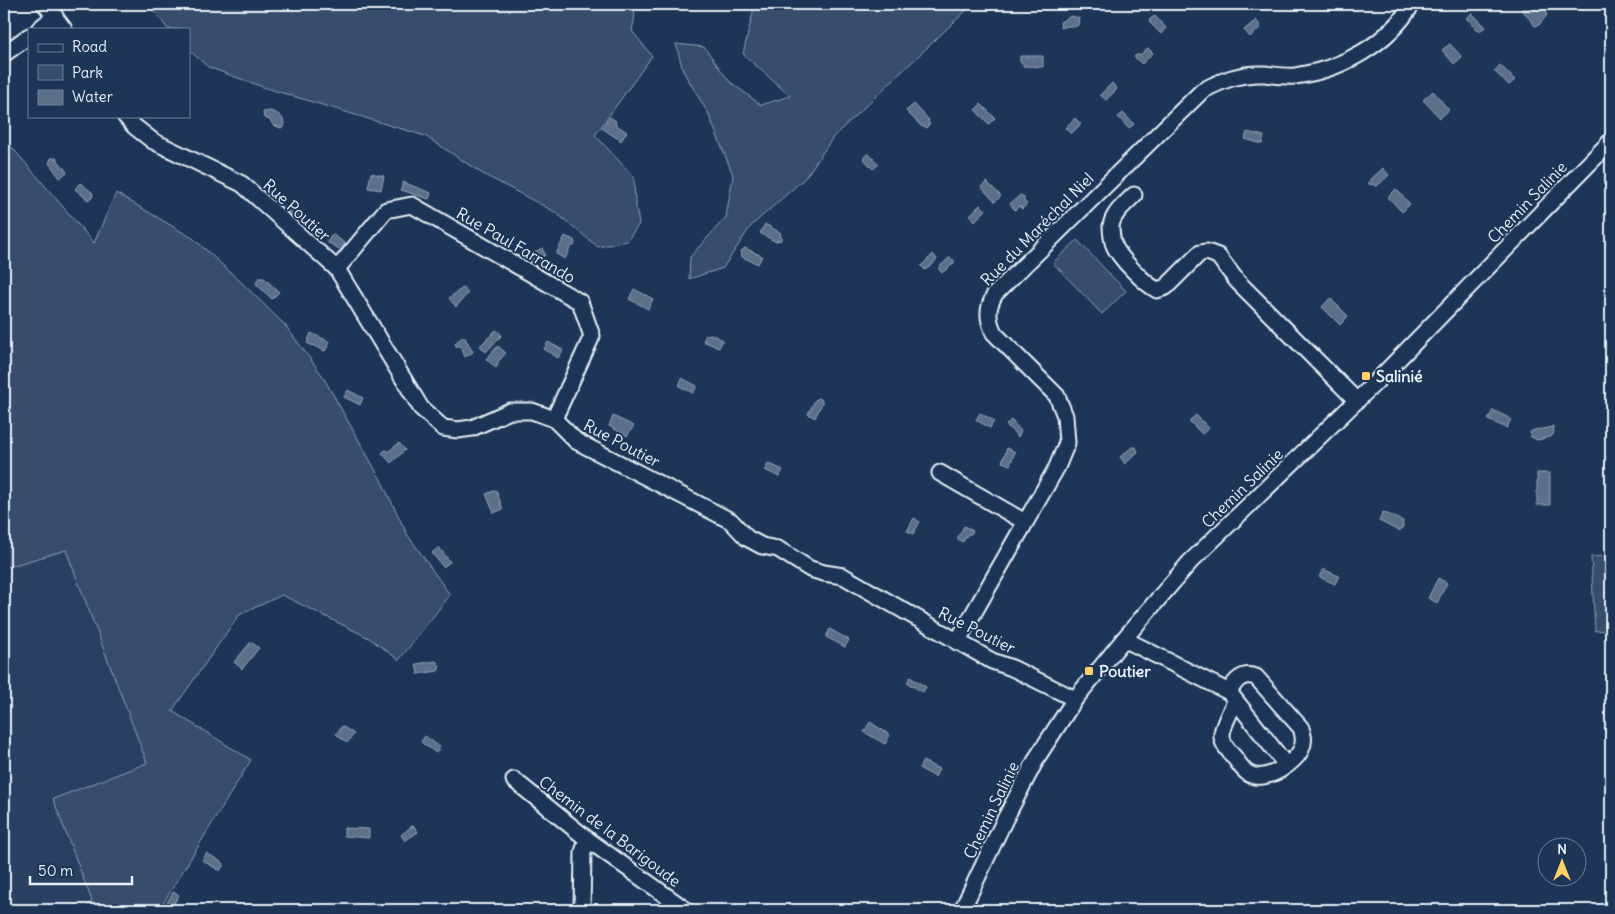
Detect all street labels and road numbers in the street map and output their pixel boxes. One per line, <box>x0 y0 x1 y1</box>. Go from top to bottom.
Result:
street label: Chemin Salinie <box>1483 157 1571 247</box>
street label: Rue du Maréchal Niel <box>976 168 1098 290</box>
street label: Rue Poutier <box>259 175 335 246</box>
street label: Rue Paul Farrando <box>453 203 579 287</box>
street label: Rue Poutier <box>580 415 664 472</box>
street label: Chemin Salinie <box>1197 444 1287 532</box>
street label: Rue Poutier <box>935 602 1019 658</box>
street label: Chemin Salinie <box>959 758 1023 862</box>
street label: Chemin de la Barigoude <box>535 771 685 891</box>

